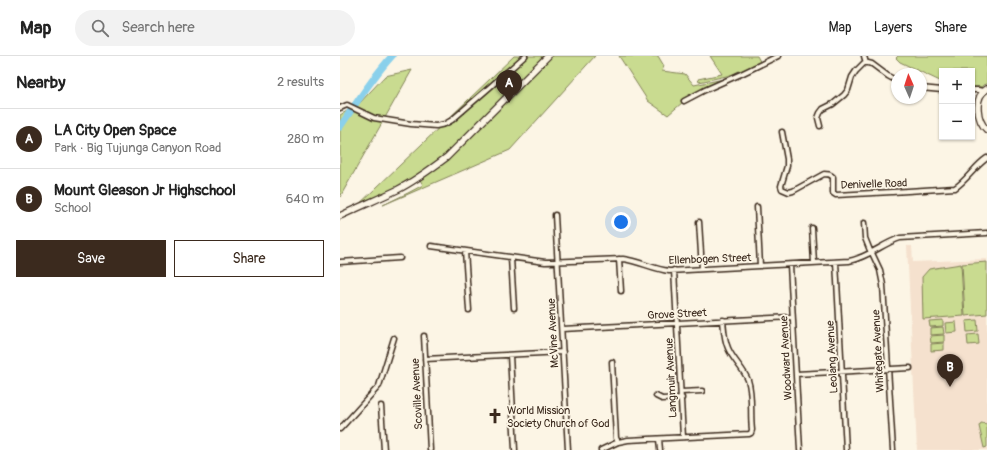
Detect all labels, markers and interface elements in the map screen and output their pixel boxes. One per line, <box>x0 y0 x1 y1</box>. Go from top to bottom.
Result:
search box <box>75 10 355 46</box>
text: Map <box>20 16 51 40</box>
icon: search <box>89 17 111 39</box>
text: Search here <box>121 18 195 37</box>
text: Map <box>829 19 852 36</box>
text: Layers <box>874 19 912 36</box>
text: Share <box>934 19 967 36</box>
north arrow <box>891 68 927 104</box>
map controls <box>939 68 975 140</box>
button: + <box>939 68 975 104</box>
pin: A <box>496 70 522 103</box>
text: Nearby <box>16 72 65 93</box>
text: 2 results <box>277 74 324 90</box>
button: − <box>939 104 975 140</box>
text: LA City Open Space <box>54 121 176 140</box>
text: A <box>25 131 33 147</box>
text: 280 m <box>287 131 324 147</box>
text: Park · Big Tujunga Canyon Road <box>54 140 221 156</box>
street label: Denivelle Road <box>840 176 908 192</box>
text: Mount Gleason Jr Highschool <box>54 181 236 200</box>
text: B <box>25 191 33 207</box>
text: 640 m <box>286 191 324 207</box>
text: School <box>54 200 91 216</box>
your location <box>611 212 631 232</box>
button: Save <box>16 240 166 277</box>
button: Share <box>174 240 324 277</box>
street label: Ellenbogen Street <box>668 251 752 267</box>
street label: McVine Avenue <box>545 297 561 368</box>
street label: Grove Street <box>647 306 708 322</box>
street label: Whitegate Avenue <box>869 309 887 393</box>
street label: Woodward Avenue <box>777 315 795 401</box>
street label: Leolang Avenue <box>824 320 840 394</box>
street label: Langmuir Avenue <box>662 337 680 418</box>
pin: B <box>937 354 963 387</box>
street label: Scoville Avenue <box>409 357 425 430</box>
place label: World Mission Society Church of God <box>507 404 610 430</box>
church icon: World Mission Society Church of God <box>486 407 504 425</box>

